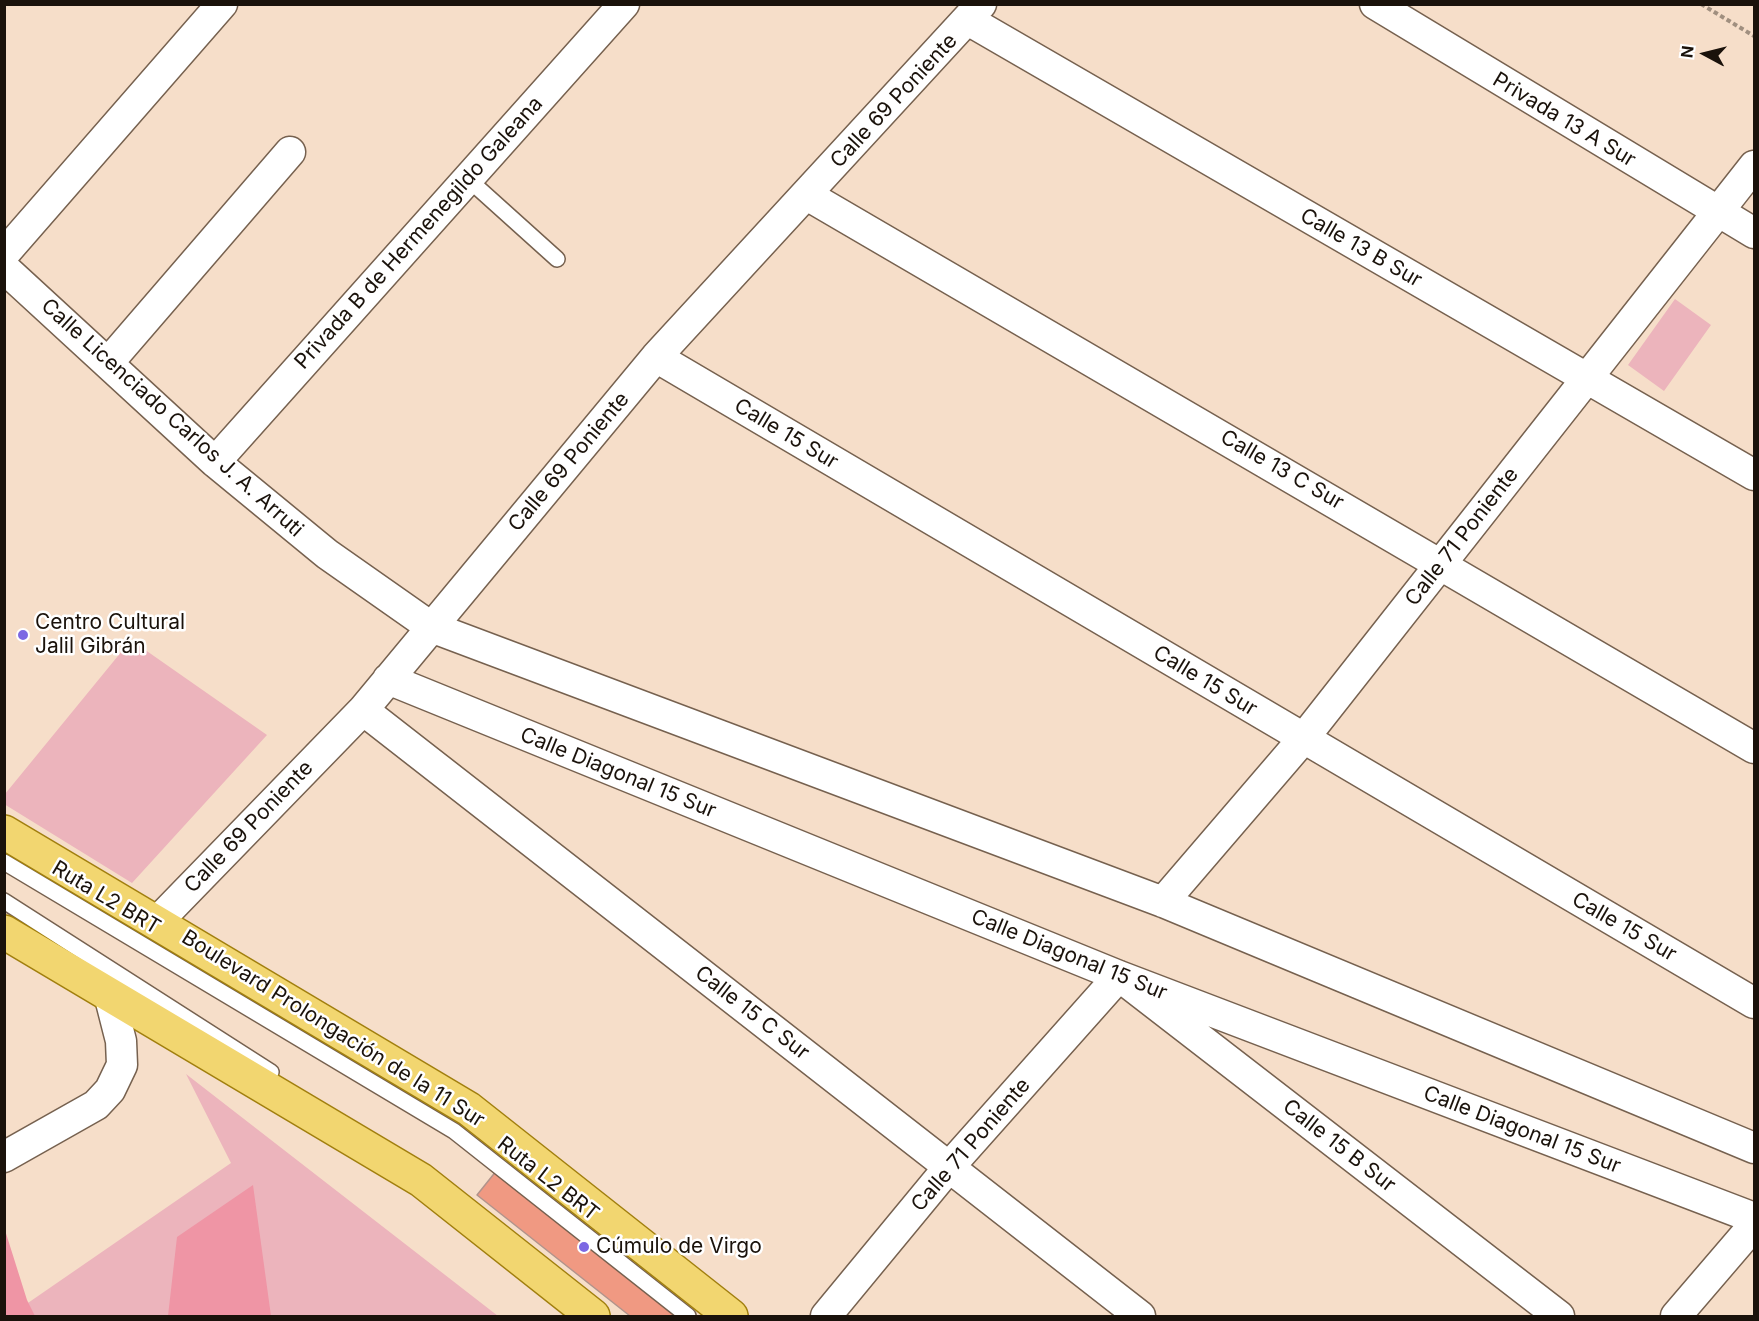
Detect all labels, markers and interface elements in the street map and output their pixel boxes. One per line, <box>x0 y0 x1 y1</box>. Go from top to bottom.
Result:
north arrow <box>1675 24 1735 84</box>
street label: Calle 69 Poniente <box>825 29 963 173</box>
text: N <box>1676 45 1698 59</box>
street label: Privada 13 A Sur <box>1488 67 1640 173</box>
street label: Privada B de Hermenegildo Galeana <box>290 91 548 375</box>
street label: Calle 13 B Sur <box>1296 203 1426 293</box>
street label: Calle Licenciado Carlos J. A. Arruti <box>36 294 308 542</box>
street label: Calle 69 Poniente <box>503 387 635 537</box>
street label: Calle 15 Sur <box>730 393 842 475</box>
street label: Calle 13 C Sur <box>1216 425 1348 515</box>
street label: Calle 71 Poniente <box>1400 463 1524 611</box>
place label: Centro Cultural Jalil Gibrán <box>35 610 185 660</box>
marker: Centro Cultural Jalil Gibrán <box>16 628 30 642</box>
street label: Calle 15 Sur <box>1149 640 1261 722</box>
street label: Calle Diagonal 15 Sur <box>516 722 720 824</box>
street label: Calle 69 Poniente <box>179 756 319 898</box>
street label: Ruta L2 BRT <box>47 856 165 940</box>
street label: Calle 15 Sur <box>1567 887 1681 967</box>
street label: Calle Diagonal 15 Sur <box>967 904 1171 1006</box>
street label: Boulevard Prolongación de la 11 Sur <box>177 925 489 1133</box>
street label: Calle 15 C Sur <box>690 961 814 1065</box>
street label: Calle 71 Poniente <box>906 1073 1036 1217</box>
street label: Calle Diagonal 15 Sur <box>1420 1081 1624 1179</box>
street label: Calle 15 B Sur <box>1278 1094 1400 1198</box>
street label: Ruta L2 BRT <box>492 1132 604 1226</box>
place label: Cúmulo de Virgo <box>596 1234 762 1260</box>
marker: Cúmulo de Virgo <box>577 1240 591 1254</box>

